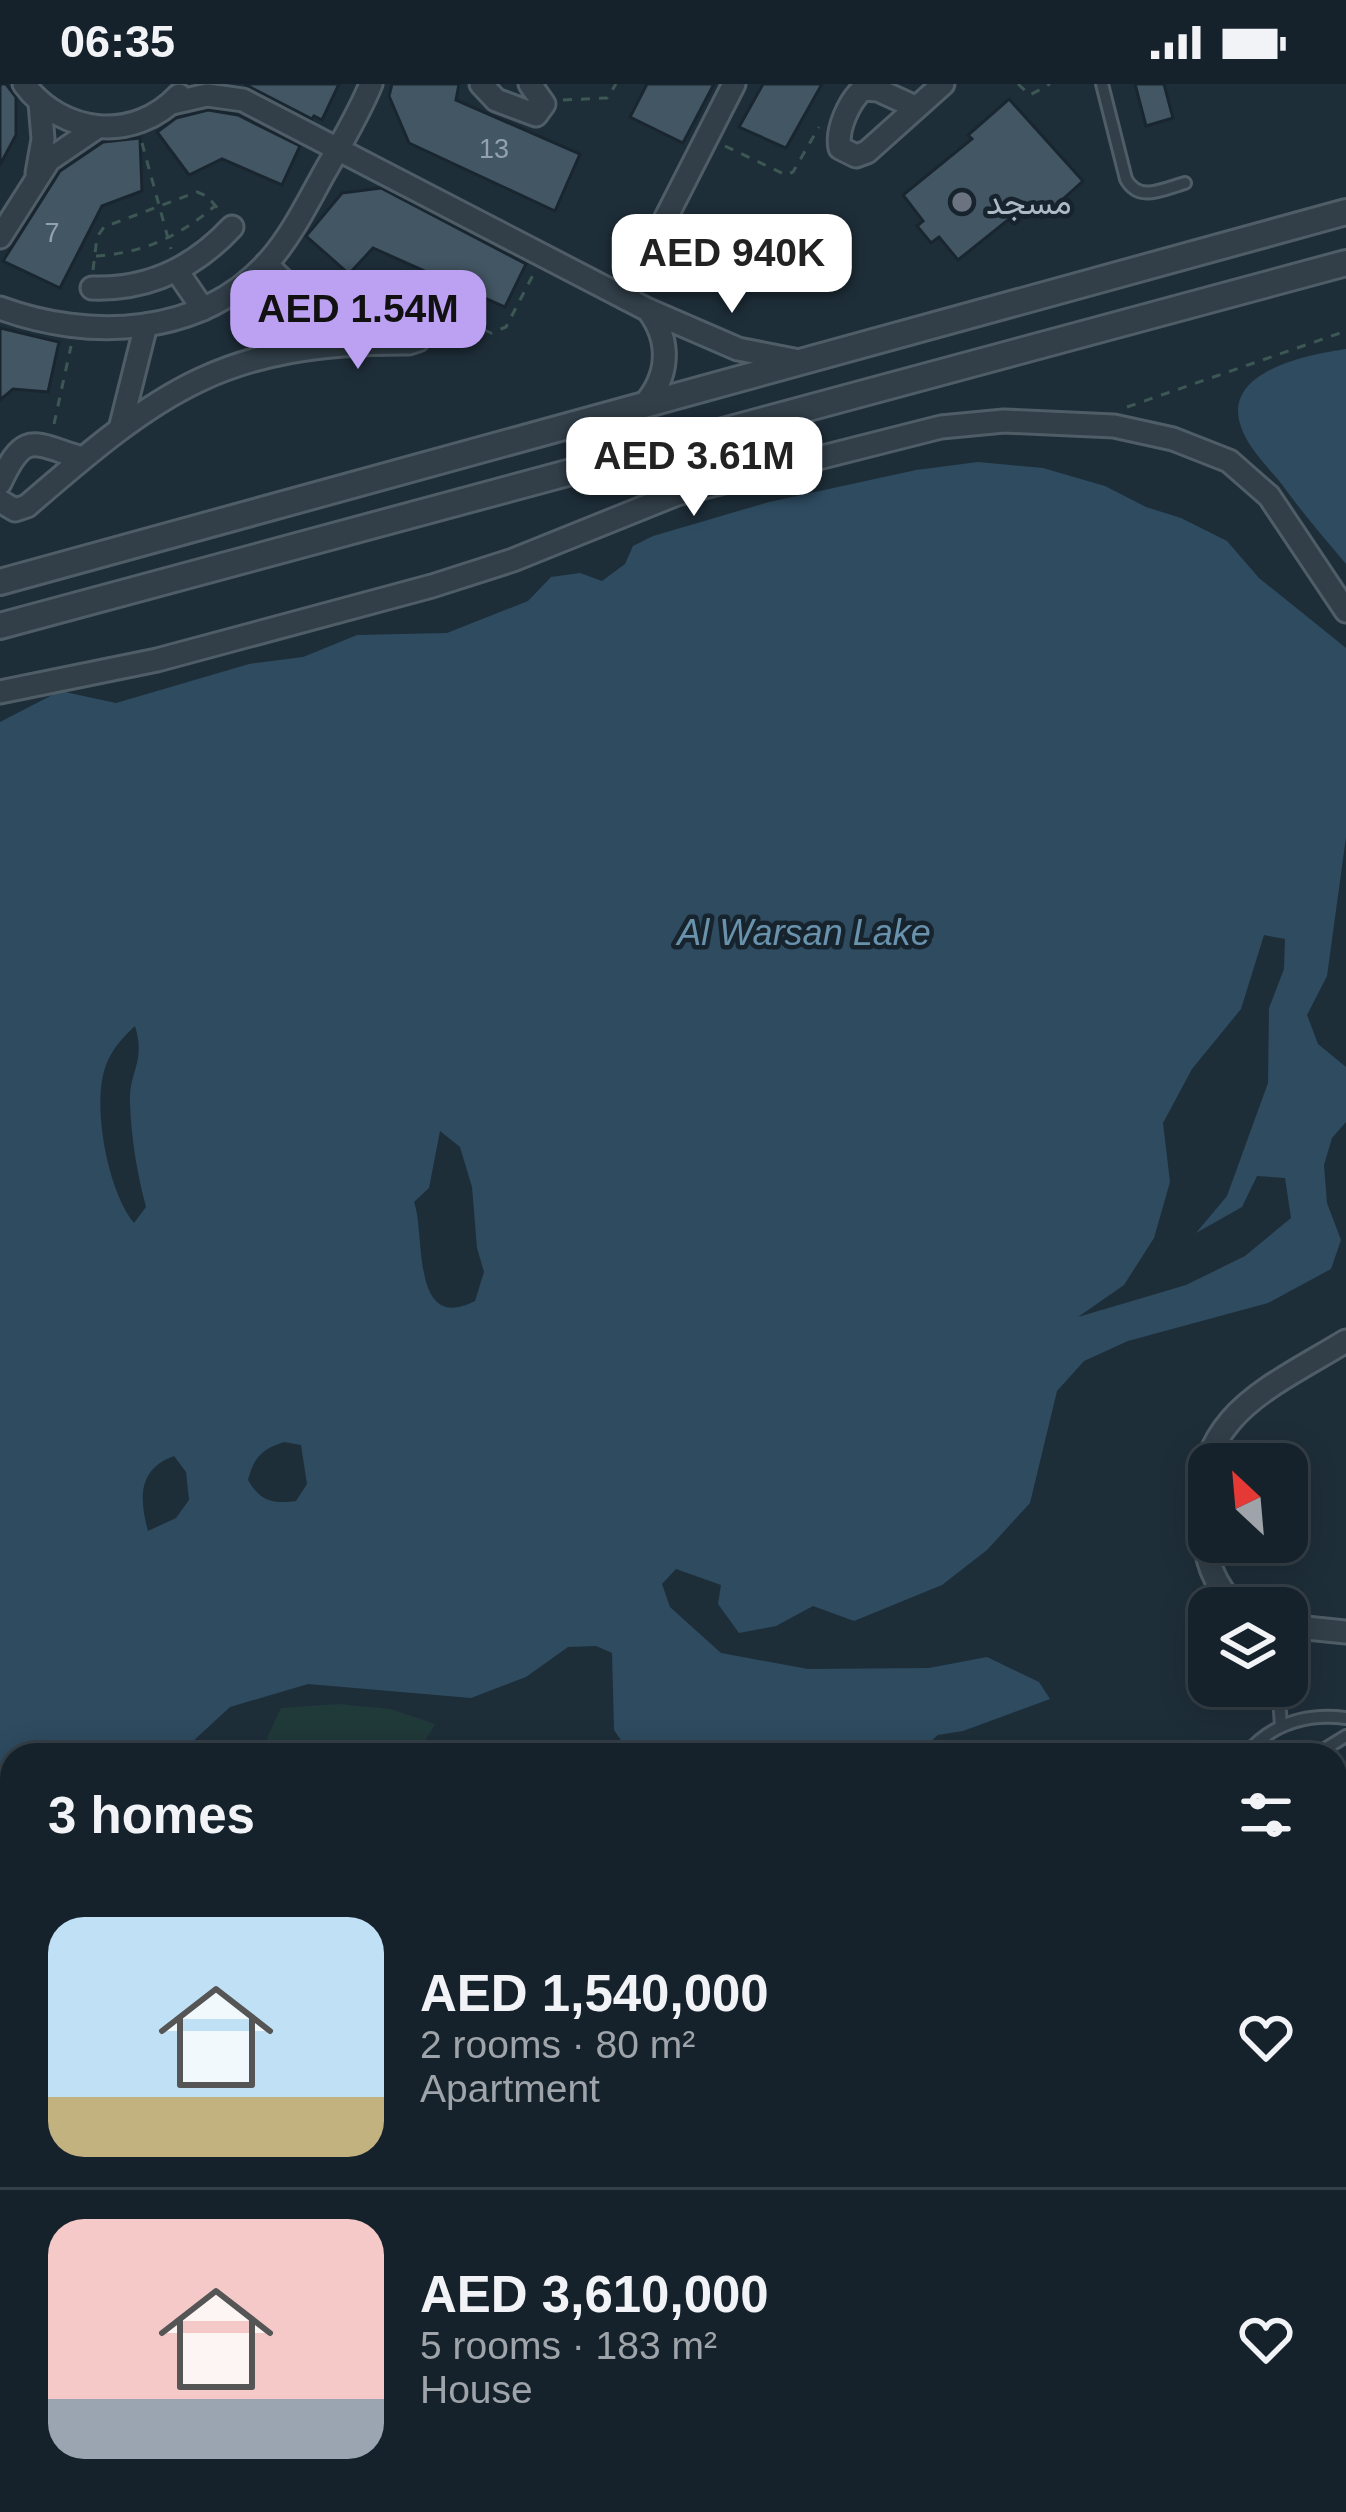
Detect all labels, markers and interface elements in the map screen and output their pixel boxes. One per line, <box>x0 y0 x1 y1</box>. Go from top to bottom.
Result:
text: 06:35 <box>60 16 175 67</box>
house number: 13 <box>479 134 509 164</box>
place label: مسجد <box>986 184 1072 222</box>
marker: مسجد <box>949 189 975 215</box>
pin: AED 940K <box>608 214 856 316</box>
house number: 7 <box>44 218 60 248</box>
text: AED 940K <box>639 231 825 274</box>
pin: AED 1.54M <box>221 270 495 372</box>
text: AED 1.54M <box>257 287 459 330</box>
pin: AED 3.61M <box>557 417 831 519</box>
text: AED 3.61M <box>593 434 795 477</box>
water label: Al Warsan Lake <box>675 912 931 953</box>
north arrow <box>1188 1443 1308 1563</box>
map controls <box>1188 1443 1308 1707</box>
button: layers <box>1188 1587 1308 1707</box>
icon: filters <box>1233 1782 1299 1848</box>
text: 3 homes <box>48 1787 255 1844</box>
icon: home <box>144 1965 288 2109</box>
text: AED 1,540,000 <box>420 1965 769 2022</box>
icon: heart <box>1233 2004 1299 2070</box>
text: 2 rooms · 80 m² <box>420 2023 695 2066</box>
text: Apartment <box>420 2067 600 2110</box>
text: AED 3,610,000 <box>420 2266 769 2323</box>
icon: home <box>144 2267 288 2411</box>
icon: heart <box>1233 2306 1299 2372</box>
text: 5 rooms · 183 m² <box>420 2324 717 2367</box>
text: House <box>420 2368 533 2411</box>

